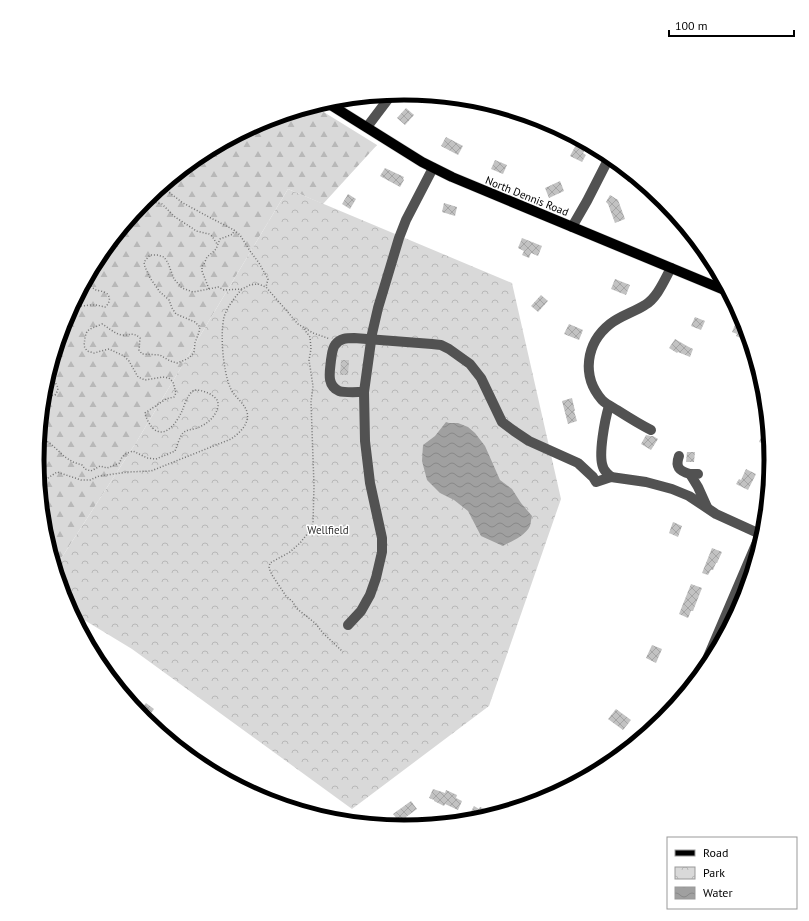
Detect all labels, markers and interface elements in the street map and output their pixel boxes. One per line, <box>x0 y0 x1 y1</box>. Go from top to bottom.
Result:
scale bar <box>669 12 794 38</box>
text: 100 m <box>675 18 708 33</box>
street label: North Dennis Road <box>483 173 571 219</box>
park label: Wellfield <box>307 523 349 537</box>
legend <box>667 837 797 909</box>
text: Road <box>703 845 728 860</box>
text: Park <box>703 865 725 880</box>
text: Water <box>703 885 733 900</box>

